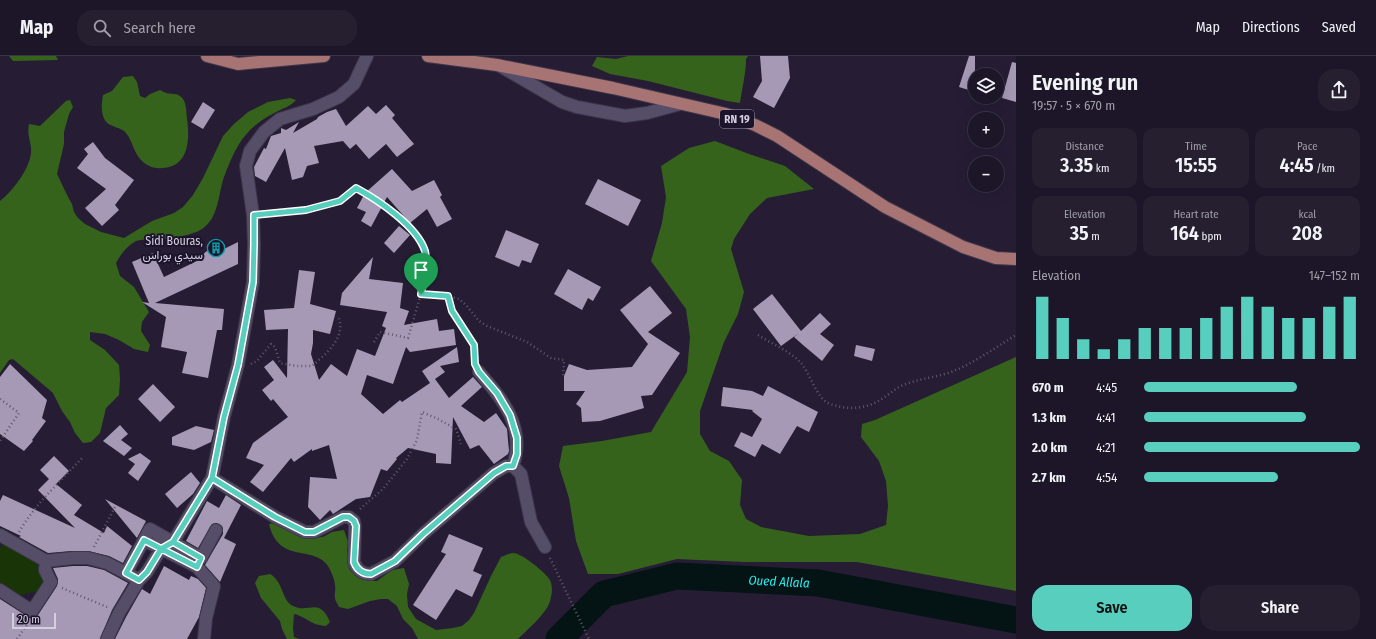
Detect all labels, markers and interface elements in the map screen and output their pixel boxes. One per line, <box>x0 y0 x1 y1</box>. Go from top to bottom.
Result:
search box <box>77 10 357 46</box>
text: Map <box>20 16 53 39</box>
icon: search <box>91 17 113 39</box>
text: Search here <box>123 19 196 37</box>
text: Map <box>1196 19 1220 36</box>
text: Directions <box>1242 19 1300 36</box>
text: Saved <box>1322 19 1356 36</box>
map controls <box>968 68 1004 192</box>
button: layers <box>968 68 1004 104</box>
text: Evening run <box>1032 69 1138 96</box>
button: share <box>1318 69 1360 111</box>
text: 19:57 · 5 × 670 m <box>1032 98 1115 113</box>
road number: RN 19 <box>720 110 754 128</box>
button: + <box>968 112 1004 148</box>
text: Distance <box>1065 140 1104 153</box>
text: Time <box>1185 140 1207 153</box>
text: Pace <box>1297 140 1318 153</box>
text: 3.35 <box>1060 153 1093 177</box>
text: 15:55 <box>1175 153 1217 177</box>
text: 4:45 <box>1280 153 1314 177</box>
button: − <box>968 156 1004 192</box>
text: km <box>1093 162 1109 175</box>
text: /km <box>1314 162 1335 175</box>
text: Elevation <box>1064 208 1105 221</box>
text: Heart rate <box>1173 208 1219 221</box>
text: kcal <box>1298 208 1316 221</box>
text: 35 <box>1070 221 1089 245</box>
text: 164 <box>1170 221 1199 245</box>
text: 208 <box>1292 221 1323 245</box>
text: m <box>1089 230 1100 243</box>
text: bpm <box>1199 230 1222 243</box>
place label: Sidi Bouras, سيدي بوراس <box>142 234 203 265</box>
building icon: Sidi Bouras, سيدي بوراس <box>206 238 226 258</box>
pin <box>404 253 438 294</box>
icon: arrive <box>410 259 432 281</box>
text: Elevation <box>1032 268 1081 283</box>
text: 147–152 m <box>1309 268 1360 283</box>
text: 670 m <box>1032 380 1064 395</box>
text: 4:45 <box>1096 380 1117 395</box>
text: 1.3 km <box>1032 410 1066 425</box>
text: 4:41 <box>1096 410 1116 425</box>
text: 2.0 km <box>1032 440 1067 455</box>
text: 4:21 <box>1096 440 1116 455</box>
text: 2.7 km <box>1032 470 1066 485</box>
text: 4:54 <box>1096 470 1117 485</box>
water label: Oued Allala <box>748 573 810 591</box>
button: Save <box>1032 585 1192 631</box>
button: Share <box>1200 585 1360 631</box>
scale bar <box>12 611 56 630</box>
text: 20 m <box>18 613 40 626</box>

